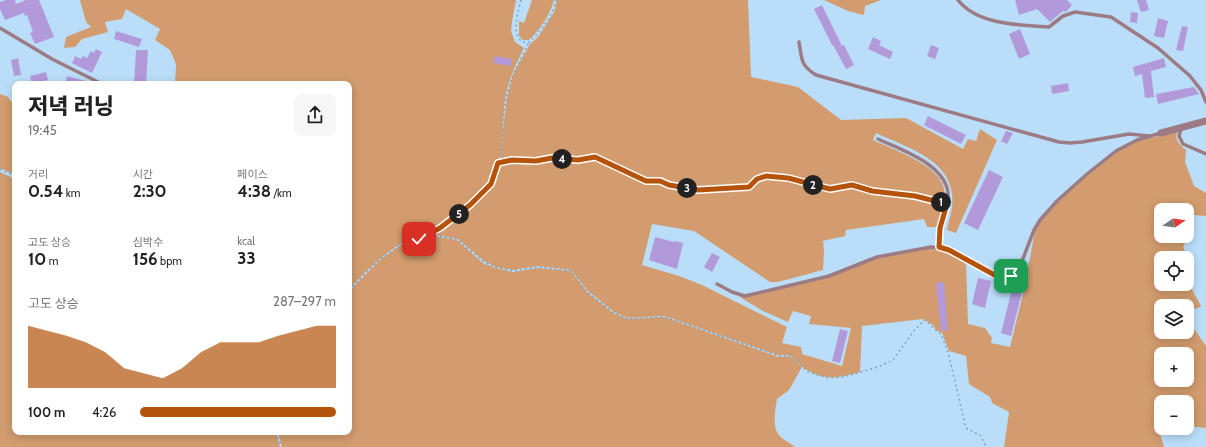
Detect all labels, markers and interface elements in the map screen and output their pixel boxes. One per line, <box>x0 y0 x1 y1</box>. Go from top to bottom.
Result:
text: 저녁 러닝 <box>28 93 114 120</box>
button: share <box>294 94 336 136</box>
text: 19:45 <box>28 122 57 138</box>
pin: 4 <box>552 149 572 169</box>
text: 4 <box>559 152 565 166</box>
text: 거리 <box>28 167 48 181</box>
text: 시간 <box>133 167 153 181</box>
text: 페이스 <box>237 167 268 181</box>
pin: 2 <box>803 175 823 195</box>
pin: 3 <box>677 178 697 198</box>
text: 2 <box>810 178 816 192</box>
text: 0.54 <box>28 181 63 201</box>
text: 2:30 <box>133 181 167 201</box>
text: 4:38 <box>237 181 271 201</box>
text: 3 <box>684 181 690 195</box>
text: km <box>63 186 80 200</box>
text: /km <box>271 186 292 200</box>
pin: 1 <box>931 192 951 212</box>
text: 1 <box>939 195 943 209</box>
north arrow <box>1154 203 1194 243</box>
map controls <box>1154 203 1194 435</box>
pin: 5 <box>449 204 469 224</box>
text: 5 <box>456 207 462 221</box>
pin <box>402 222 436 256</box>
icon: check <box>408 228 430 250</box>
text: kcal <box>237 234 255 248</box>
text: 고도 상승 <box>28 235 71 249</box>
text: 심박수 <box>133 235 163 249</box>
text: 33 <box>237 248 256 268</box>
text: 10 <box>28 249 46 269</box>
text: 156 <box>133 249 158 269</box>
button: locate <box>1154 251 1194 291</box>
text: m <box>46 254 58 268</box>
text: bpm <box>158 254 182 268</box>
pin <box>994 259 1028 293</box>
icon: arrive <box>1000 265 1022 287</box>
text: 287–297 m <box>273 293 336 309</box>
text: 고도 상승 <box>28 295 79 311</box>
button: layers <box>1154 299 1194 339</box>
button: + <box>1154 347 1194 387</box>
button: − <box>1154 395 1194 435</box>
text: 100 m <box>28 404 65 420</box>
text: 4:26 <box>92 404 116 420</box>

